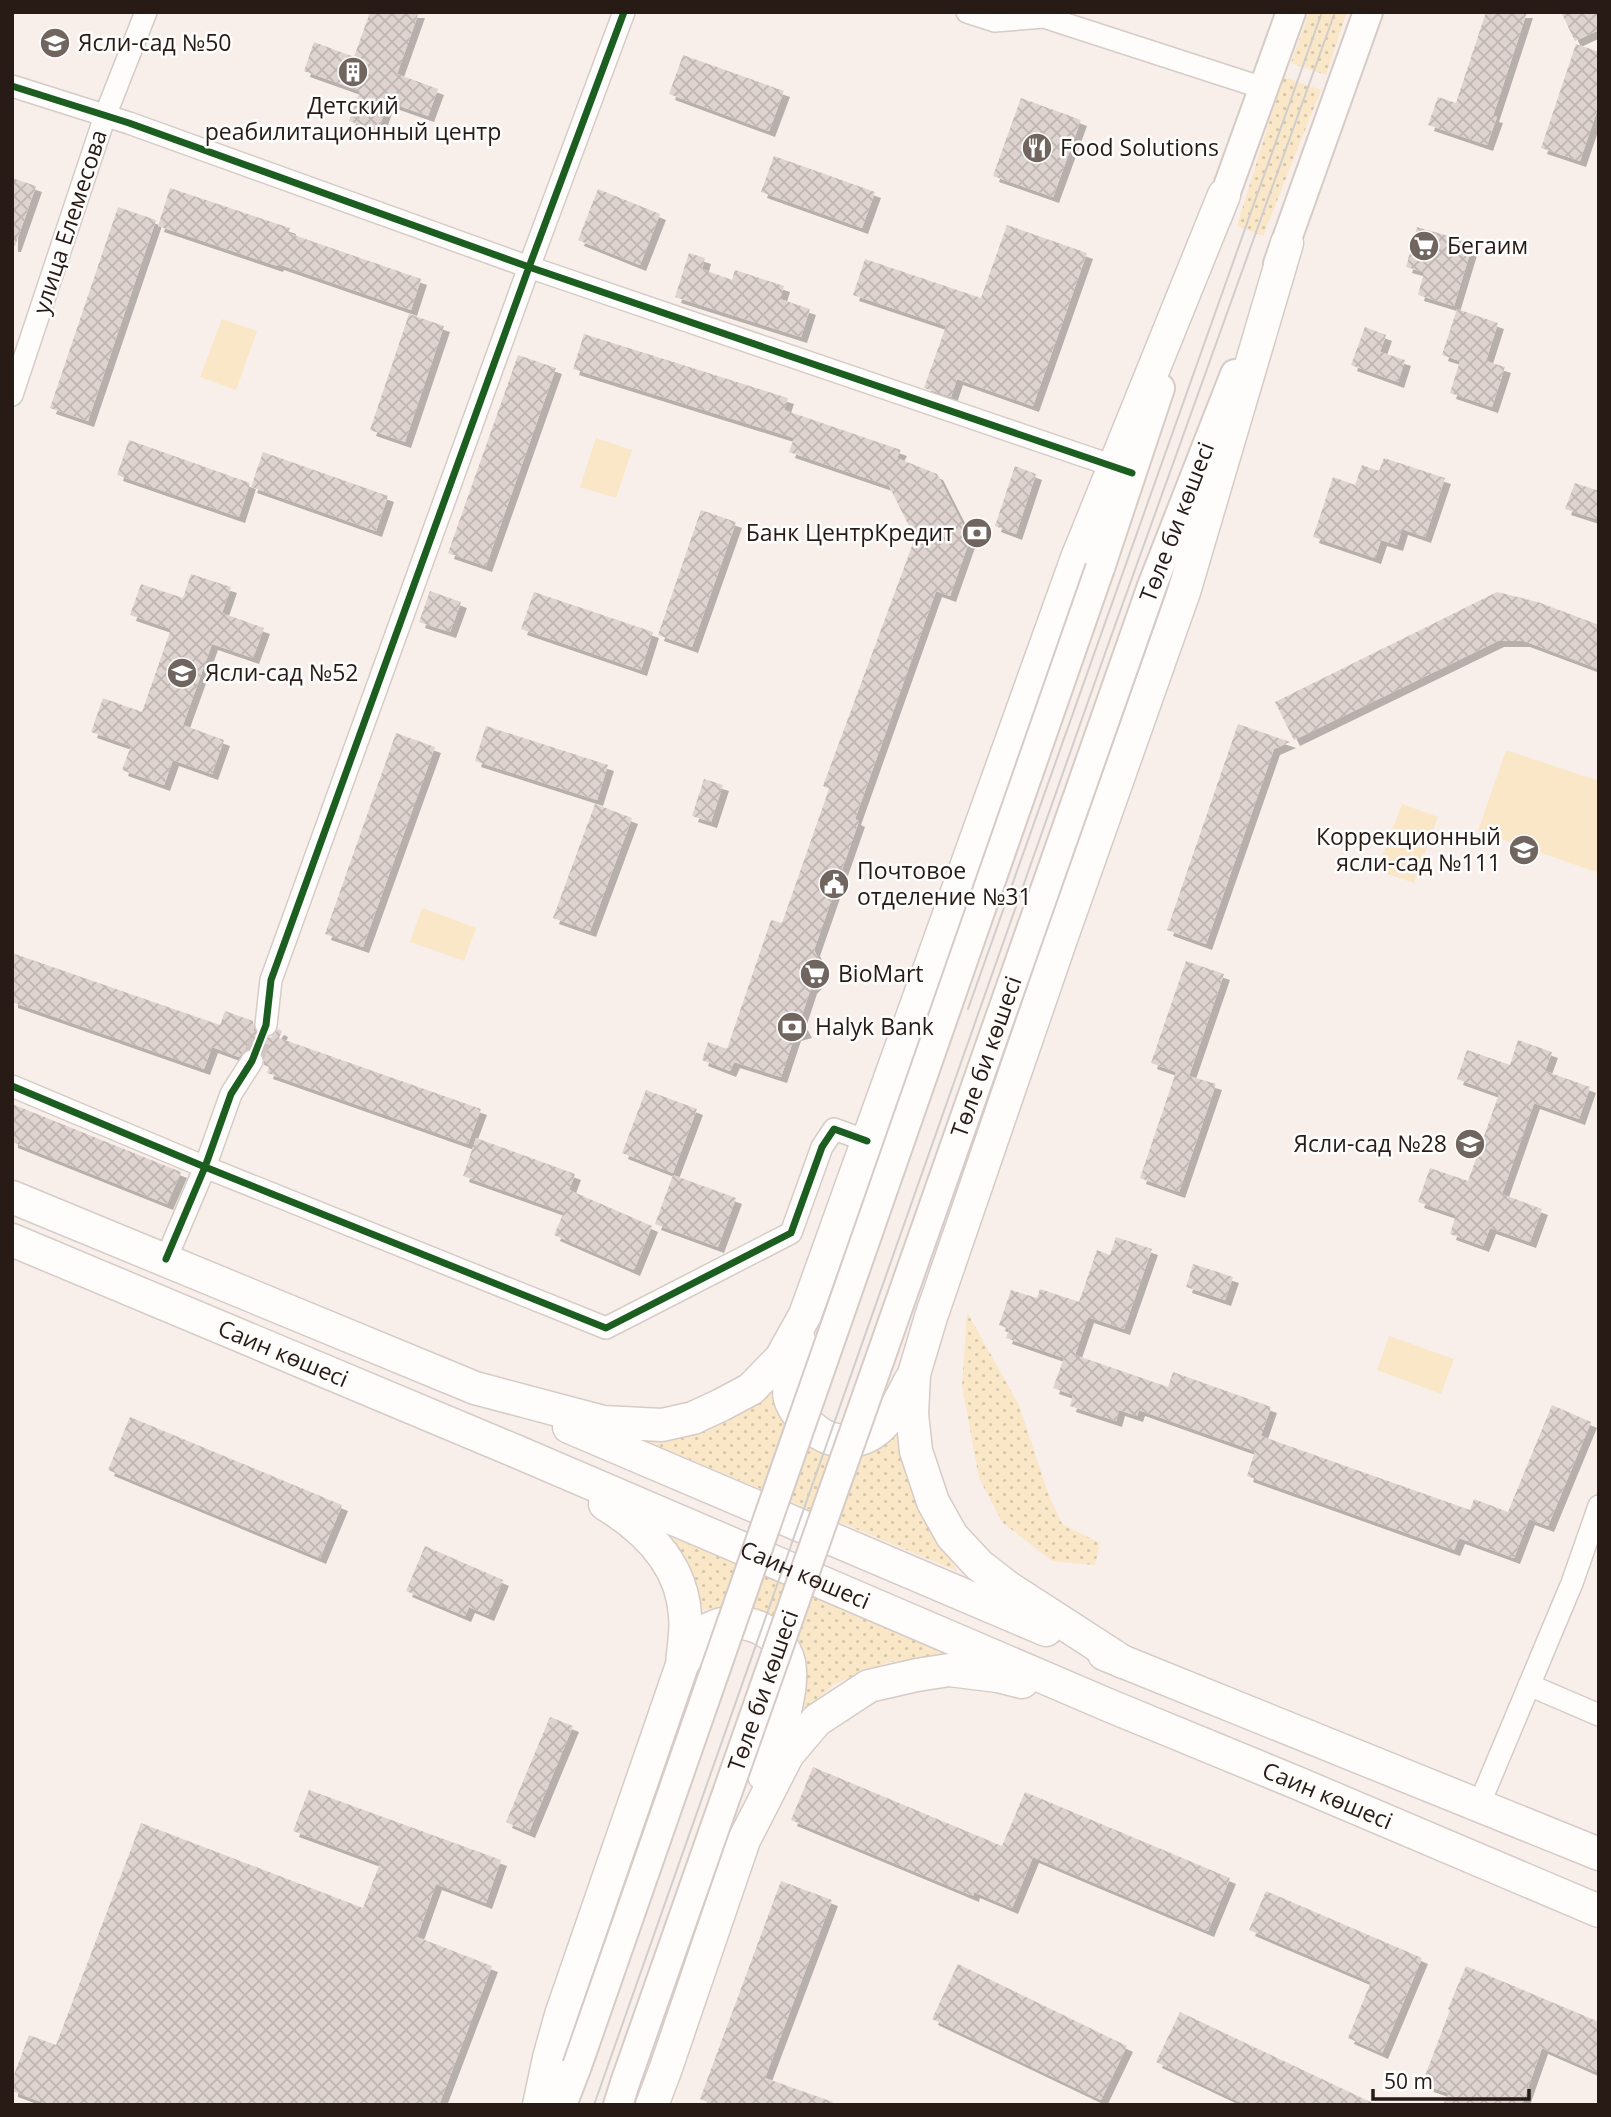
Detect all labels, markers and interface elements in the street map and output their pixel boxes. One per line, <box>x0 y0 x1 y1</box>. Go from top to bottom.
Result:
school or university icon: Ясли-сад №50 <box>38 26 72 60</box>
place label: Ясли-сад №50 <box>78 26 231 58</box>
building icon: Детский реабилитационный центр <box>336 55 370 89</box>
place label: Детский реабилитационный центр <box>205 89 501 147</box>
street label: улица Елемесова <box>24 125 114 318</box>
restaurant icon: Food Solutions <box>1020 131 1054 165</box>
place label: Food Solutions <box>1060 131 1219 163</box>
supermarket icon: Бегаим <box>1407 229 1441 263</box>
place label: Бегаим <box>1447 229 1528 261</box>
street label: Төле би көшесі <box>1131 437 1221 606</box>
place label: Банк ЦентрКредит <box>746 516 954 548</box>
bank icon: Банк ЦентрКредит <box>960 516 994 550</box>
school or university icon: Ясли-сад №52 <box>165 656 199 690</box>
place label: Ясли-сад №52 <box>205 656 358 688</box>
place label: Коррекционный ясли-сад №111 <box>1316 820 1501 878</box>
school or university icon: Коррекционный ясли-сад №111 <box>1507 833 1541 867</box>
place label: Почтовое отделение №31 <box>857 854 1032 912</box>
public building icon: Почтовое отделение №31 <box>817 867 851 901</box>
supermarket icon: BioMart <box>798 957 832 991</box>
place label: BioMart <box>838 957 924 989</box>
street label: Төле би көшесі <box>942 971 1028 1141</box>
bank icon: Halyk Bank <box>775 1010 809 1044</box>
place label: Halyk Bank <box>815 1010 934 1042</box>
place label: Ясли-сад №28 <box>1294 1127 1447 1159</box>
school or university icon: Ясли-сад №28 <box>1453 1127 1487 1161</box>
street label: Саин көшесі <box>214 1311 354 1394</box>
street label: Саин көшесі <box>736 1532 875 1616</box>
street label: Төле би көшесі <box>719 1605 805 1775</box>
street label: Саин көшесі <box>1258 1753 1398 1837</box>
scale bar <box>1373 2058 1529 2102</box>
text: 50 m <box>1384 2067 1433 2095</box>

